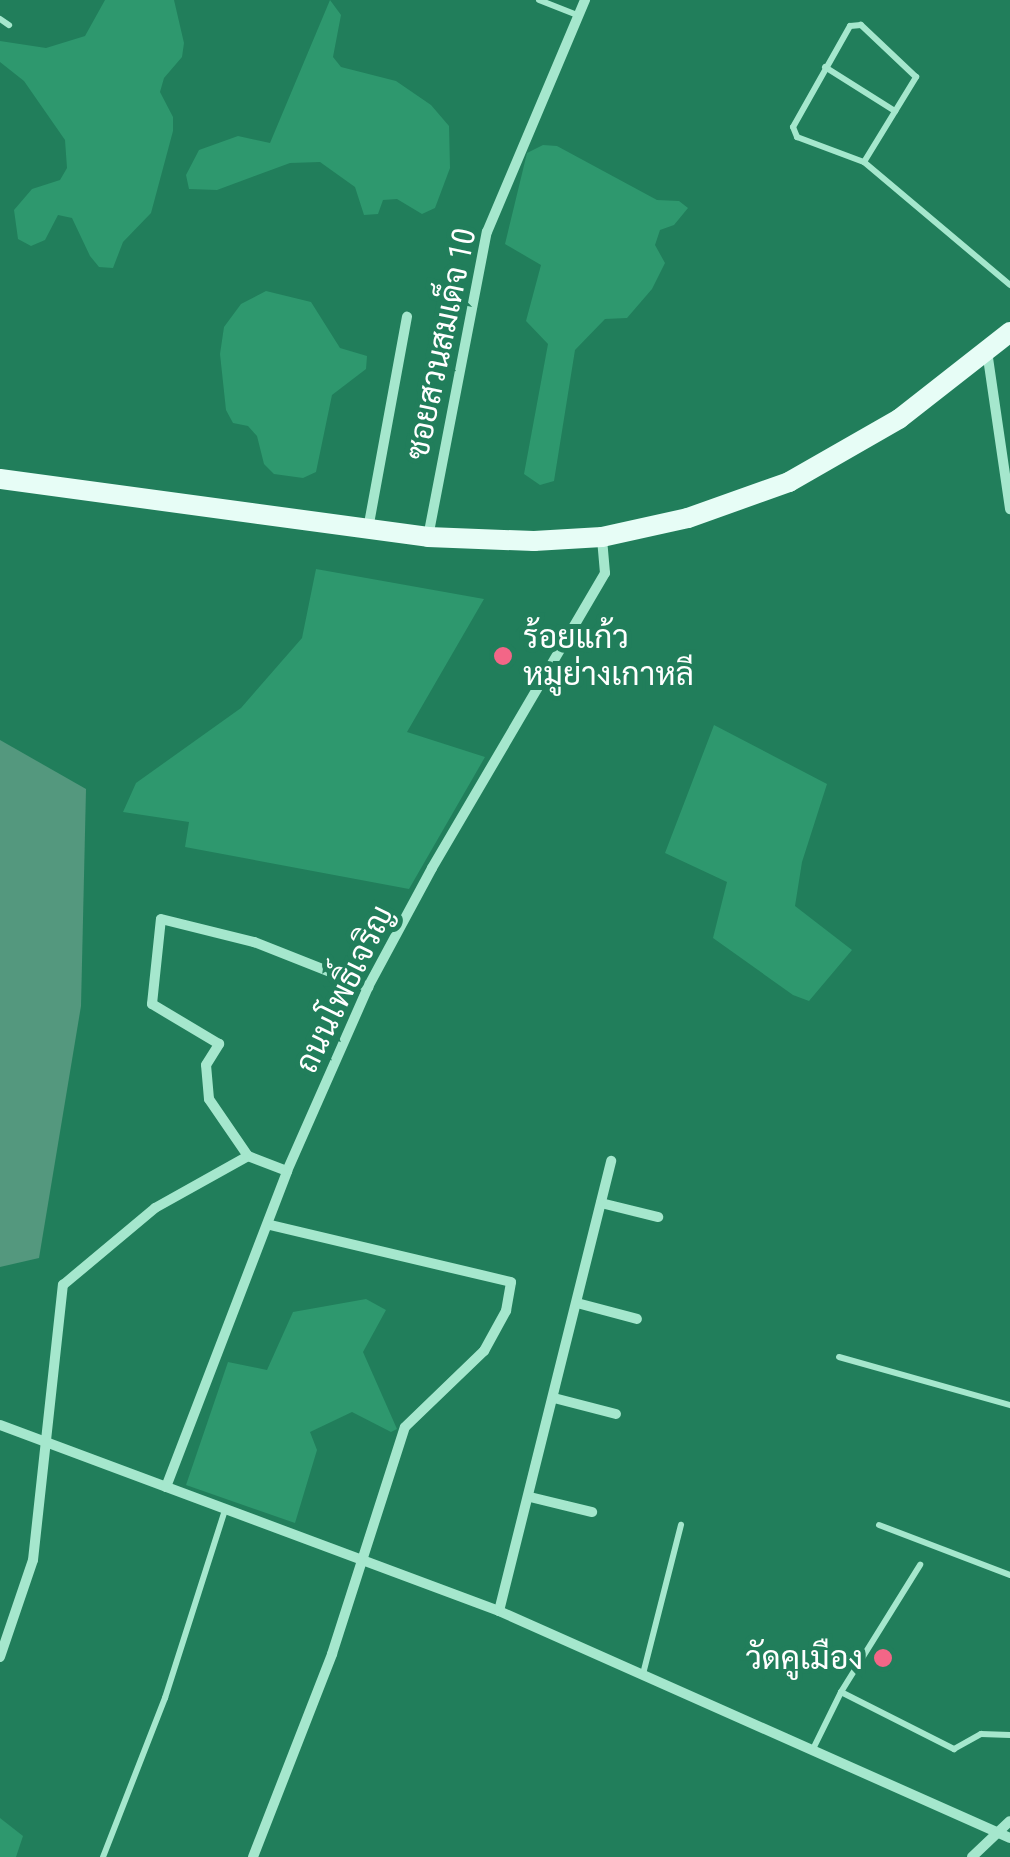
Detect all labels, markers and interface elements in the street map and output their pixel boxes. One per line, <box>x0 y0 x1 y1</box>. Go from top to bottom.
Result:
street label: ซอยสวนสมเด็จ 10 <box>398 225 484 463</box>
place label: ร้อยแก้ว หมูย่างเกาหลี <box>523 619 694 694</box>
marker: ร้อยแก้ว หมูย่างเกาหลี <box>492 645 514 667</box>
street label: ถนนโพธิ์เจริญ <box>287 899 401 1079</box>
place label: วัดคูเมือง <box>745 1639 863 1677</box>
marker: วัดคูเมือง <box>872 1647 894 1669</box>

